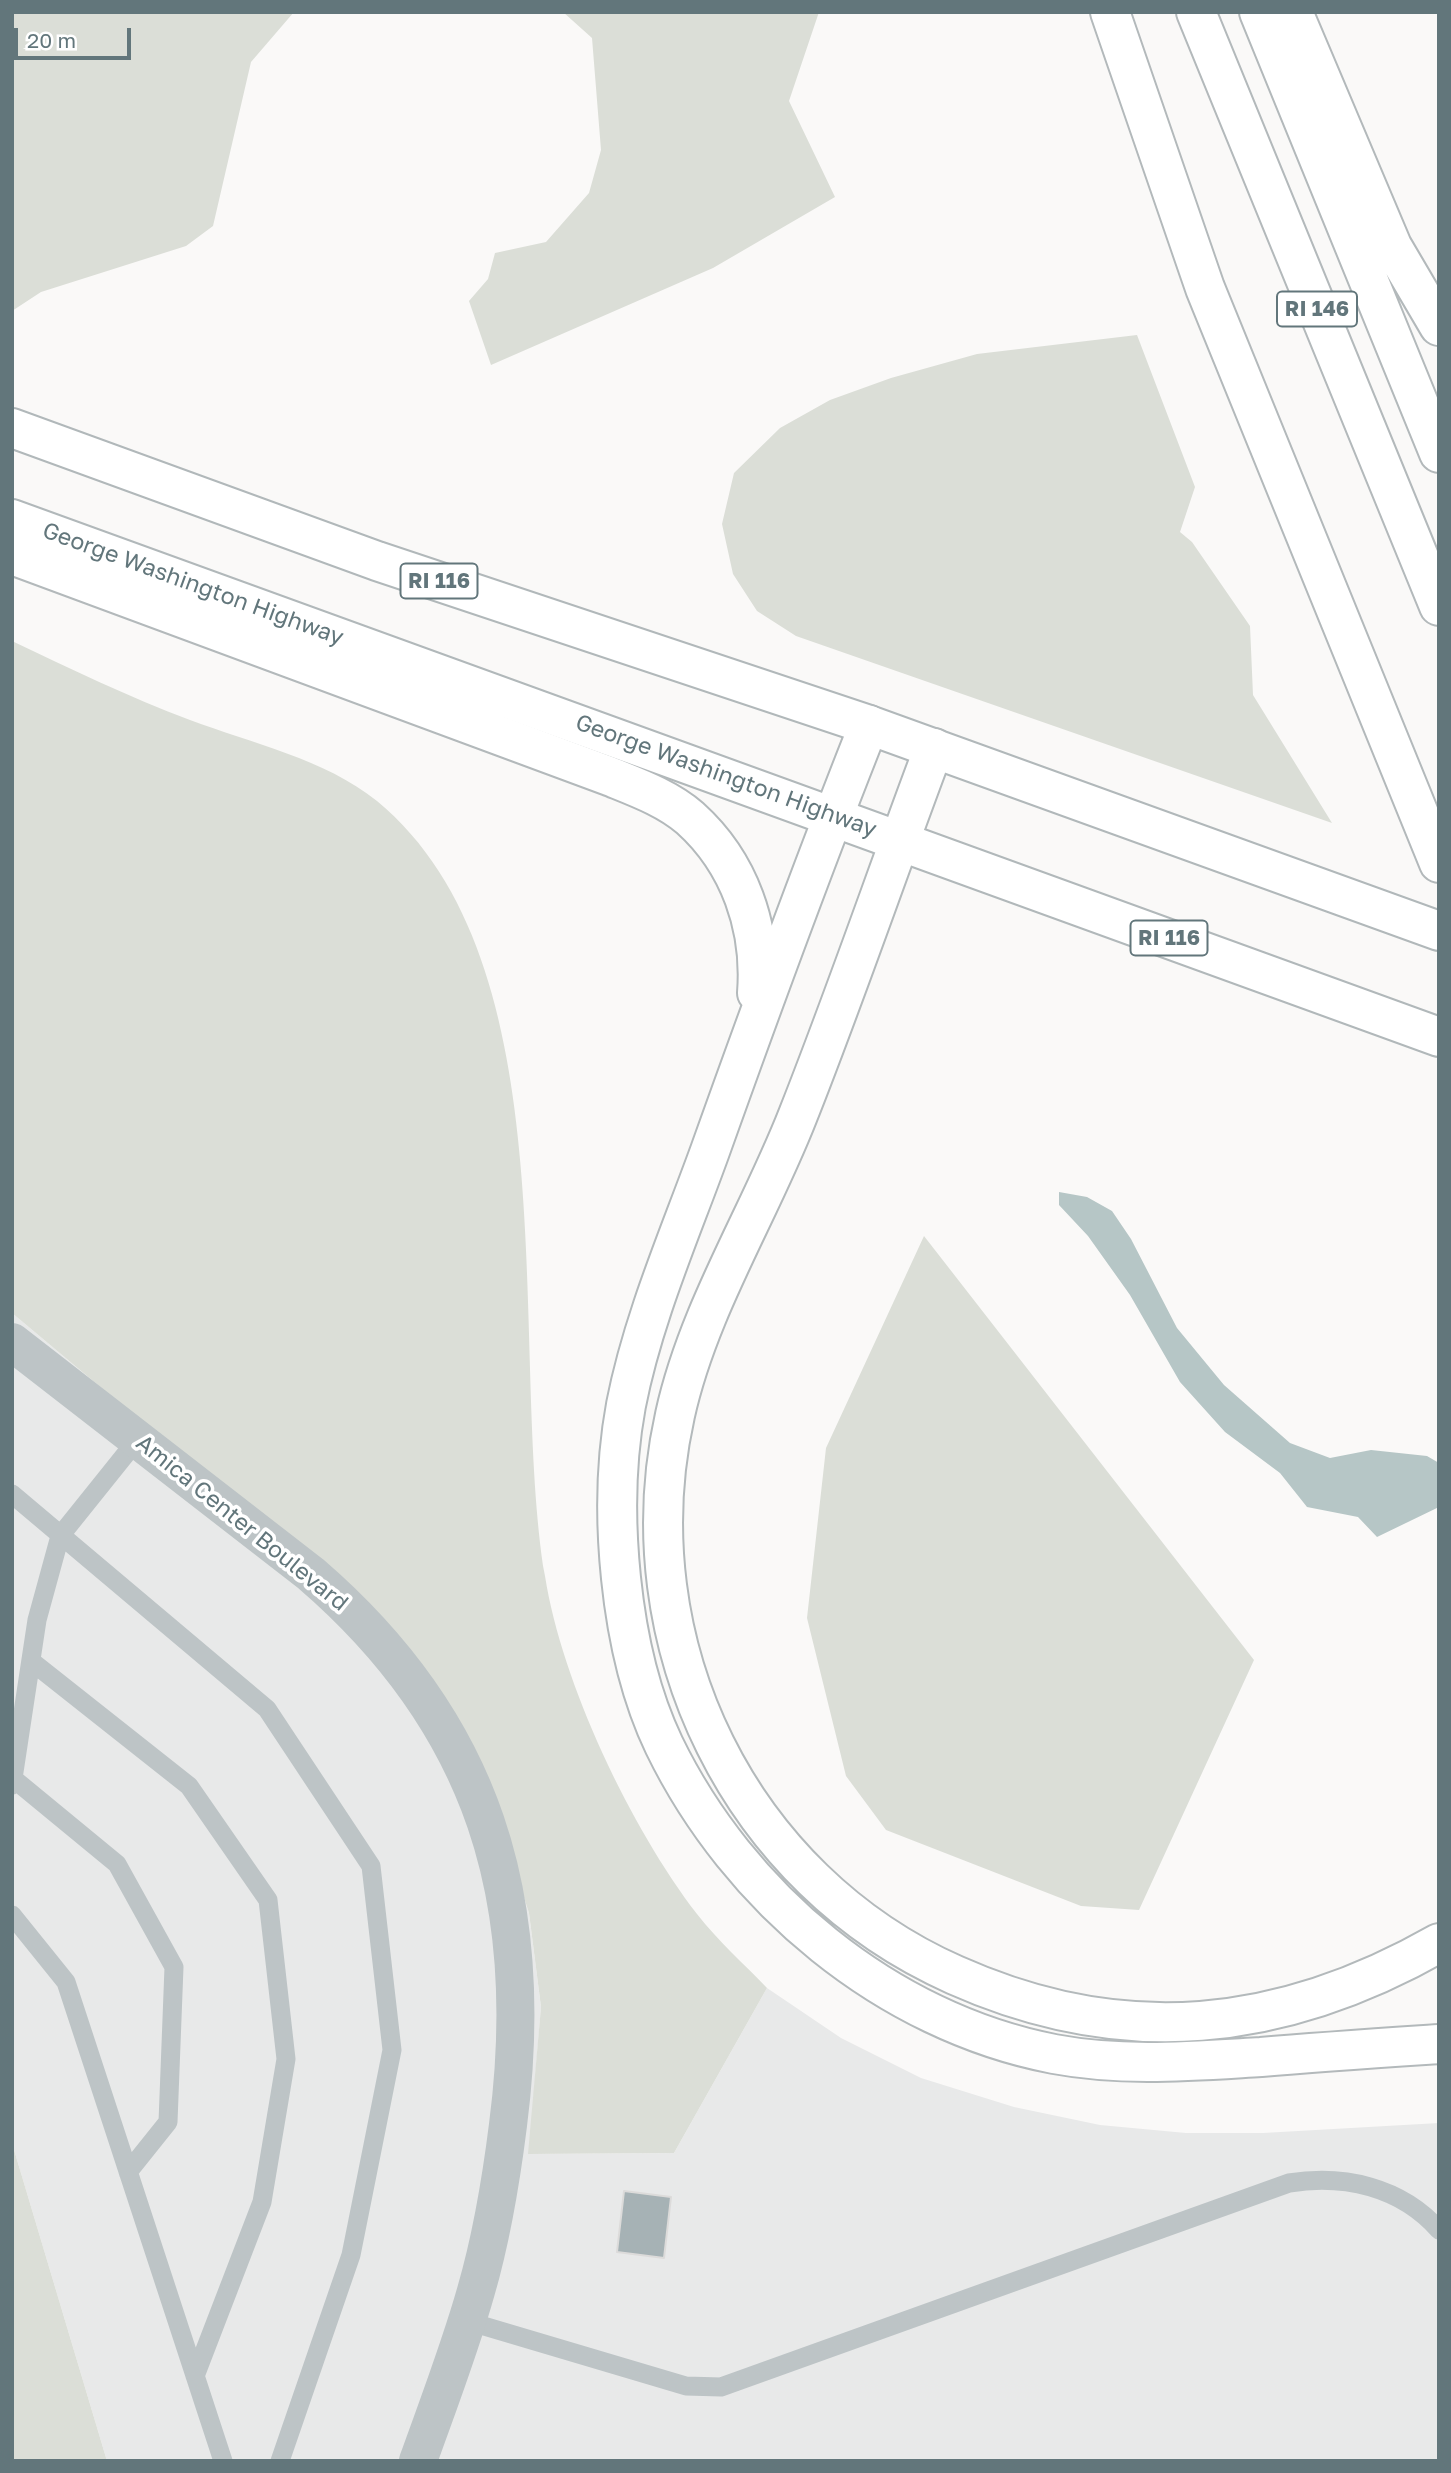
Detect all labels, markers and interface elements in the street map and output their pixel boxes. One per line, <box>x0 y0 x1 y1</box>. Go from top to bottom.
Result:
scale bar <box>18 14 135 58</box>
text: 20 m <box>27 27 76 53</box>
road number: RI 146 <box>1277 292 1357 326</box>
street label: George Washington Highway <box>39 517 347 651</box>
road number: RI 116 <box>400 564 478 598</box>
street label: George Washington Highway <box>572 709 880 843</box>
road number: RI 116 <box>1130 920 1208 956</box>
street label: Amica Center Boulevard <box>131 1429 353 1617</box>

